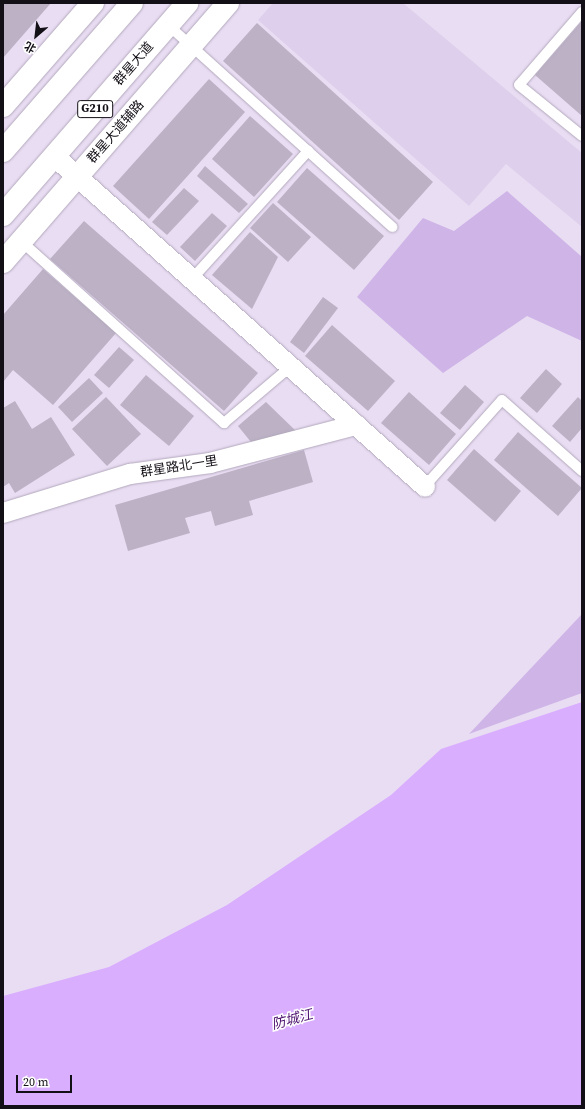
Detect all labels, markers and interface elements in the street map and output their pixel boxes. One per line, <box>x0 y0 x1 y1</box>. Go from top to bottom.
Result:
north arrow <box>16 16 56 56</box>
text: 北 <box>22 38 39 56</box>
street label: 群星大道 <box>111 39 157 89</box>
street label: 群星大道辅路 <box>85 97 147 167</box>
road number: G210 <box>77 99 113 119</box>
street label: 群星路北一里 <box>139 453 219 481</box>
water label: 防城江 <box>270 1005 314 1033</box>
scale bar <box>18 1067 74 1093</box>
text: 20 m <box>23 1074 49 1090</box>

